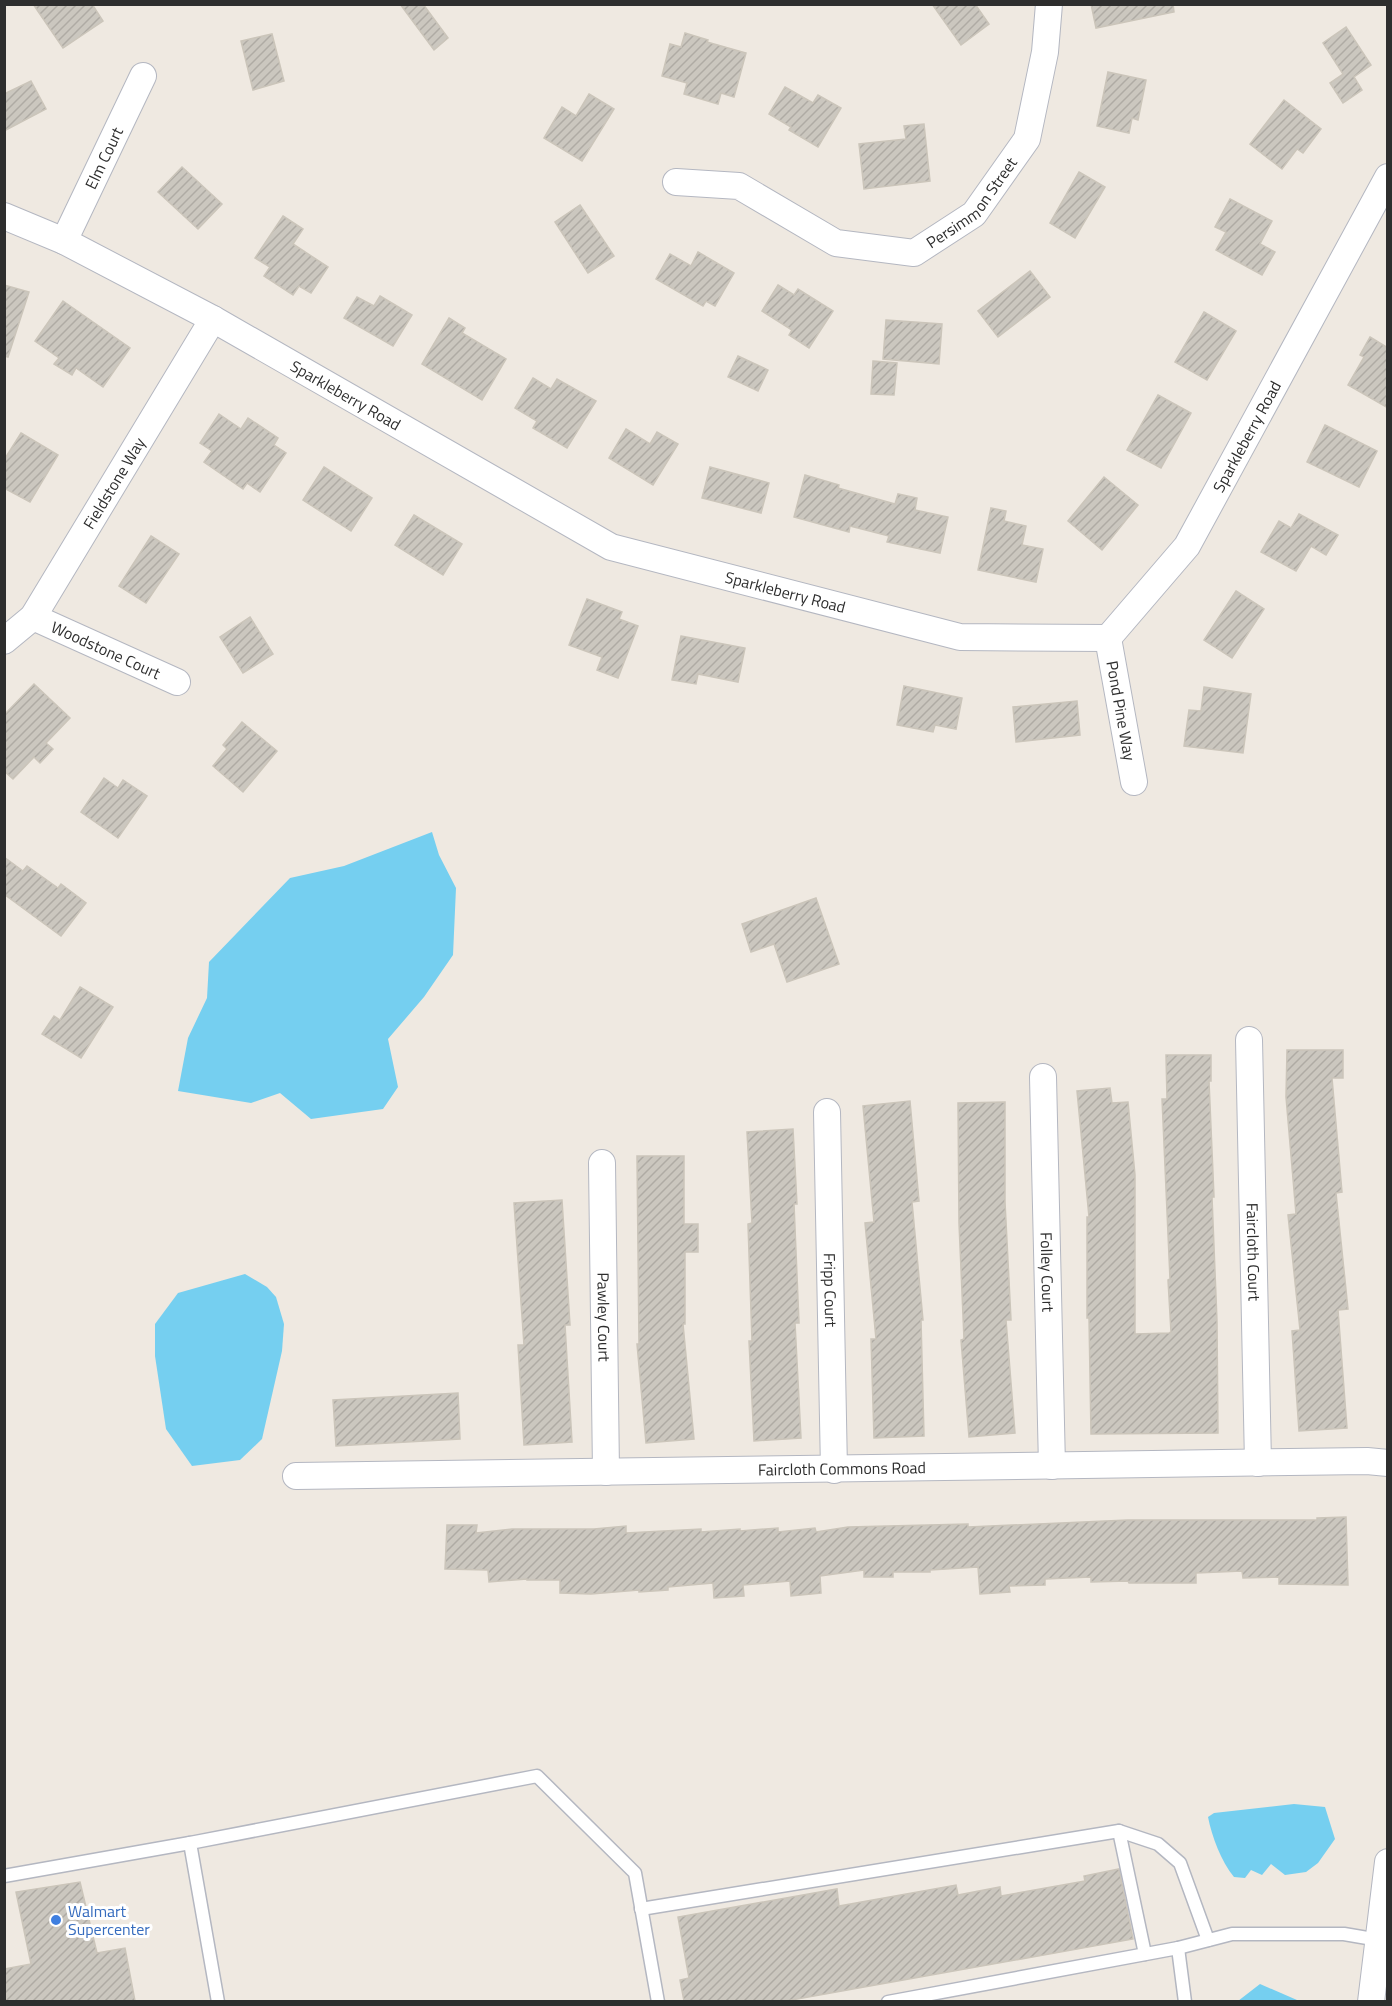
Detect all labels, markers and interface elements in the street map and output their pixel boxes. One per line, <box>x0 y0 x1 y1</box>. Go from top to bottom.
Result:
street label: Elm Court <box>79 123 129 193</box>
street label: Persimmon Street <box>921 152 1023 254</box>
street label: Sparkleberry Road <box>286 354 405 436</box>
street label: Sparkleberry Road <box>1207 376 1287 497</box>
street label: Fieldstone Way <box>77 432 151 534</box>
street label: Sparkleberry Road <box>723 565 848 619</box>
street label: Woodstone Court <box>47 615 165 685</box>
street label: Pond Pine Way <box>1100 659 1142 763</box>
street label: Faircloth Court <box>1240 1203 1267 1302</box>
street label: Folley Court <box>1035 1232 1060 1313</box>
street label: Fripp Court <box>818 1253 843 1328</box>
street label: Pawley Court <box>591 1272 617 1362</box>
street label: Faircloth Commons Road <box>758 1455 926 1482</box>
place label: Walmart Supercenter <box>68 1899 150 1941</box>
marker: Walmart Supercenter <box>49 1913 63 1927</box>

